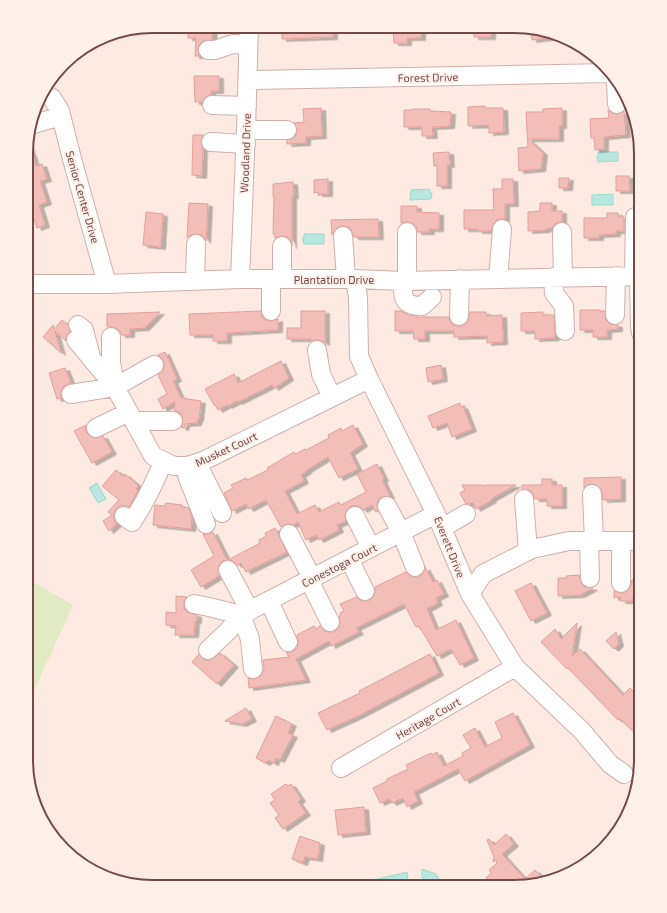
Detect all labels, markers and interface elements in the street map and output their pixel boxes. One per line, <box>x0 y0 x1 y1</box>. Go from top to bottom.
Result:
street label: Forest Drive <box>398 70 458 84</box>
street label: Woodland Drive <box>237 113 253 193</box>
street label: Senior Center Drive <box>64 149 102 245</box>
street label: Plantation Drive <box>294 273 374 286</box>
street label: Musket Court <box>193 429 259 469</box>
street label: Everett Drive <box>432 514 468 580</box>
street label: Conestoga Court <box>299 540 379 590</box>
street label: Heritage Court <box>393 694 463 742</box>

